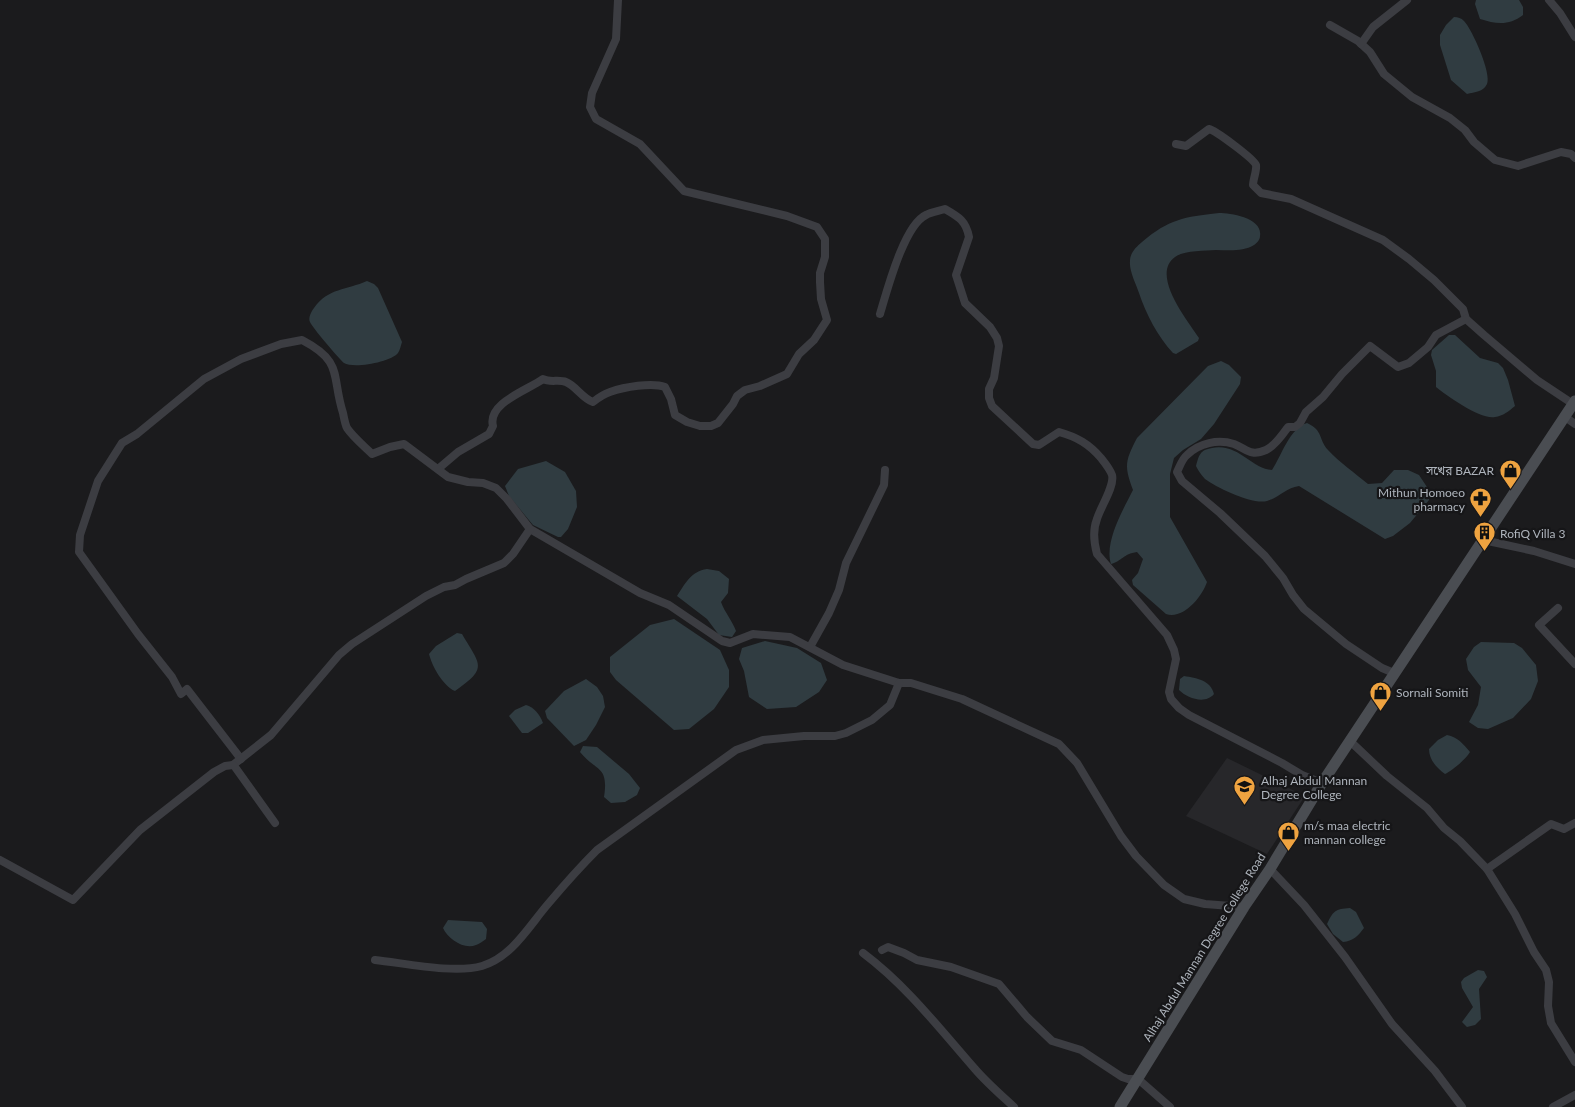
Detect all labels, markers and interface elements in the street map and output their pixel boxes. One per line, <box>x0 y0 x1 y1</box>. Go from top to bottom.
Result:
shop icon: সখের BAZAR <box>1498 458 1522 489</box>
place label: সখের BAZAR <box>1425 463 1494 478</box>
place label: Mithun Homoeo pharmacy <box>1378 485 1466 514</box>
pharmacy icon: Mithun Homoeo pharmacy <box>1469 487 1493 518</box>
building icon: RofiQ Villa 3 <box>1472 521 1496 552</box>
place label: RofiQ Villa 3 <box>1500 526 1566 541</box>
shop icon: Sornali Somiti <box>1368 680 1392 711</box>
place label: Sornali Somiti <box>1396 685 1469 700</box>
place label: Alhaj Abdul Mannan Degree College <box>1261 773 1367 802</box>
school or university icon: Alhaj Abdul Mannan Degree College <box>1233 775 1257 806</box>
place label: m/s maa electric mannan college <box>1304 818 1391 847</box>
shop icon: m/s maa electric mannan college <box>1276 820 1300 851</box>
street label: Alhaj Abdul Mannan Degree College Road <box>1139 850 1269 1044</box>

